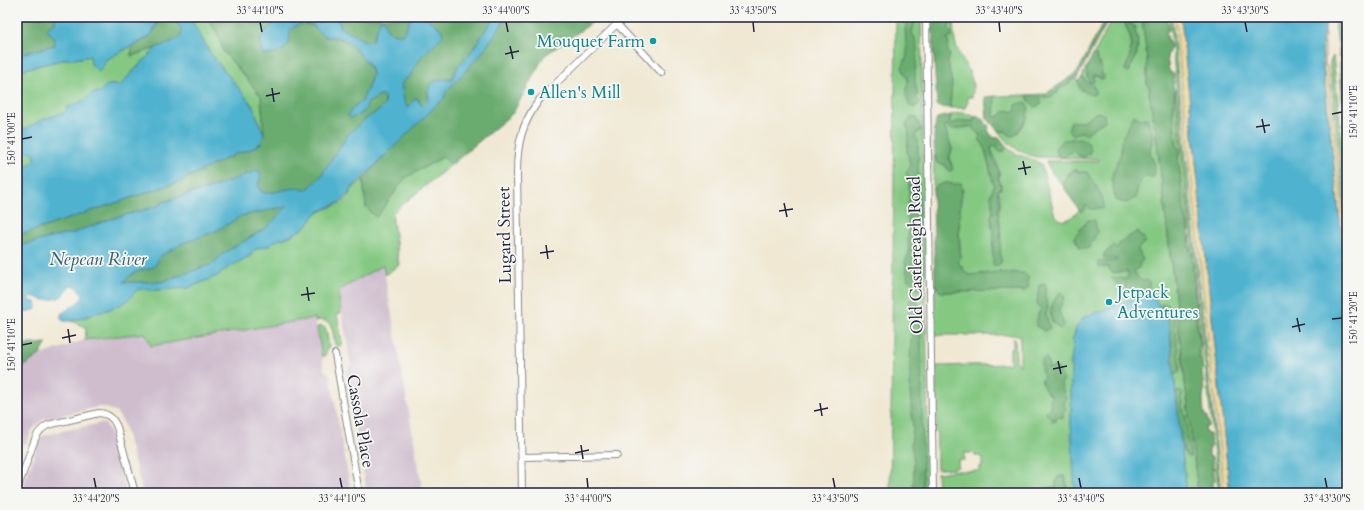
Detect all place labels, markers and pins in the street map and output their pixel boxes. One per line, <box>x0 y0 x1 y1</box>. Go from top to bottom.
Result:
place label: Mouquet Farm <box>537 30 646 53</box>
marker: Mouquet Farm <box>648 36 658 46</box>
place label: Allen's Mill <box>539 81 621 104</box>
marker: Allen's Mill <box>526 87 536 97</box>
place label: Jetpack Adventures <box>1114 281 1199 324</box>
marker: Jetpack Adventures <box>1104 297 1114 307</box>

